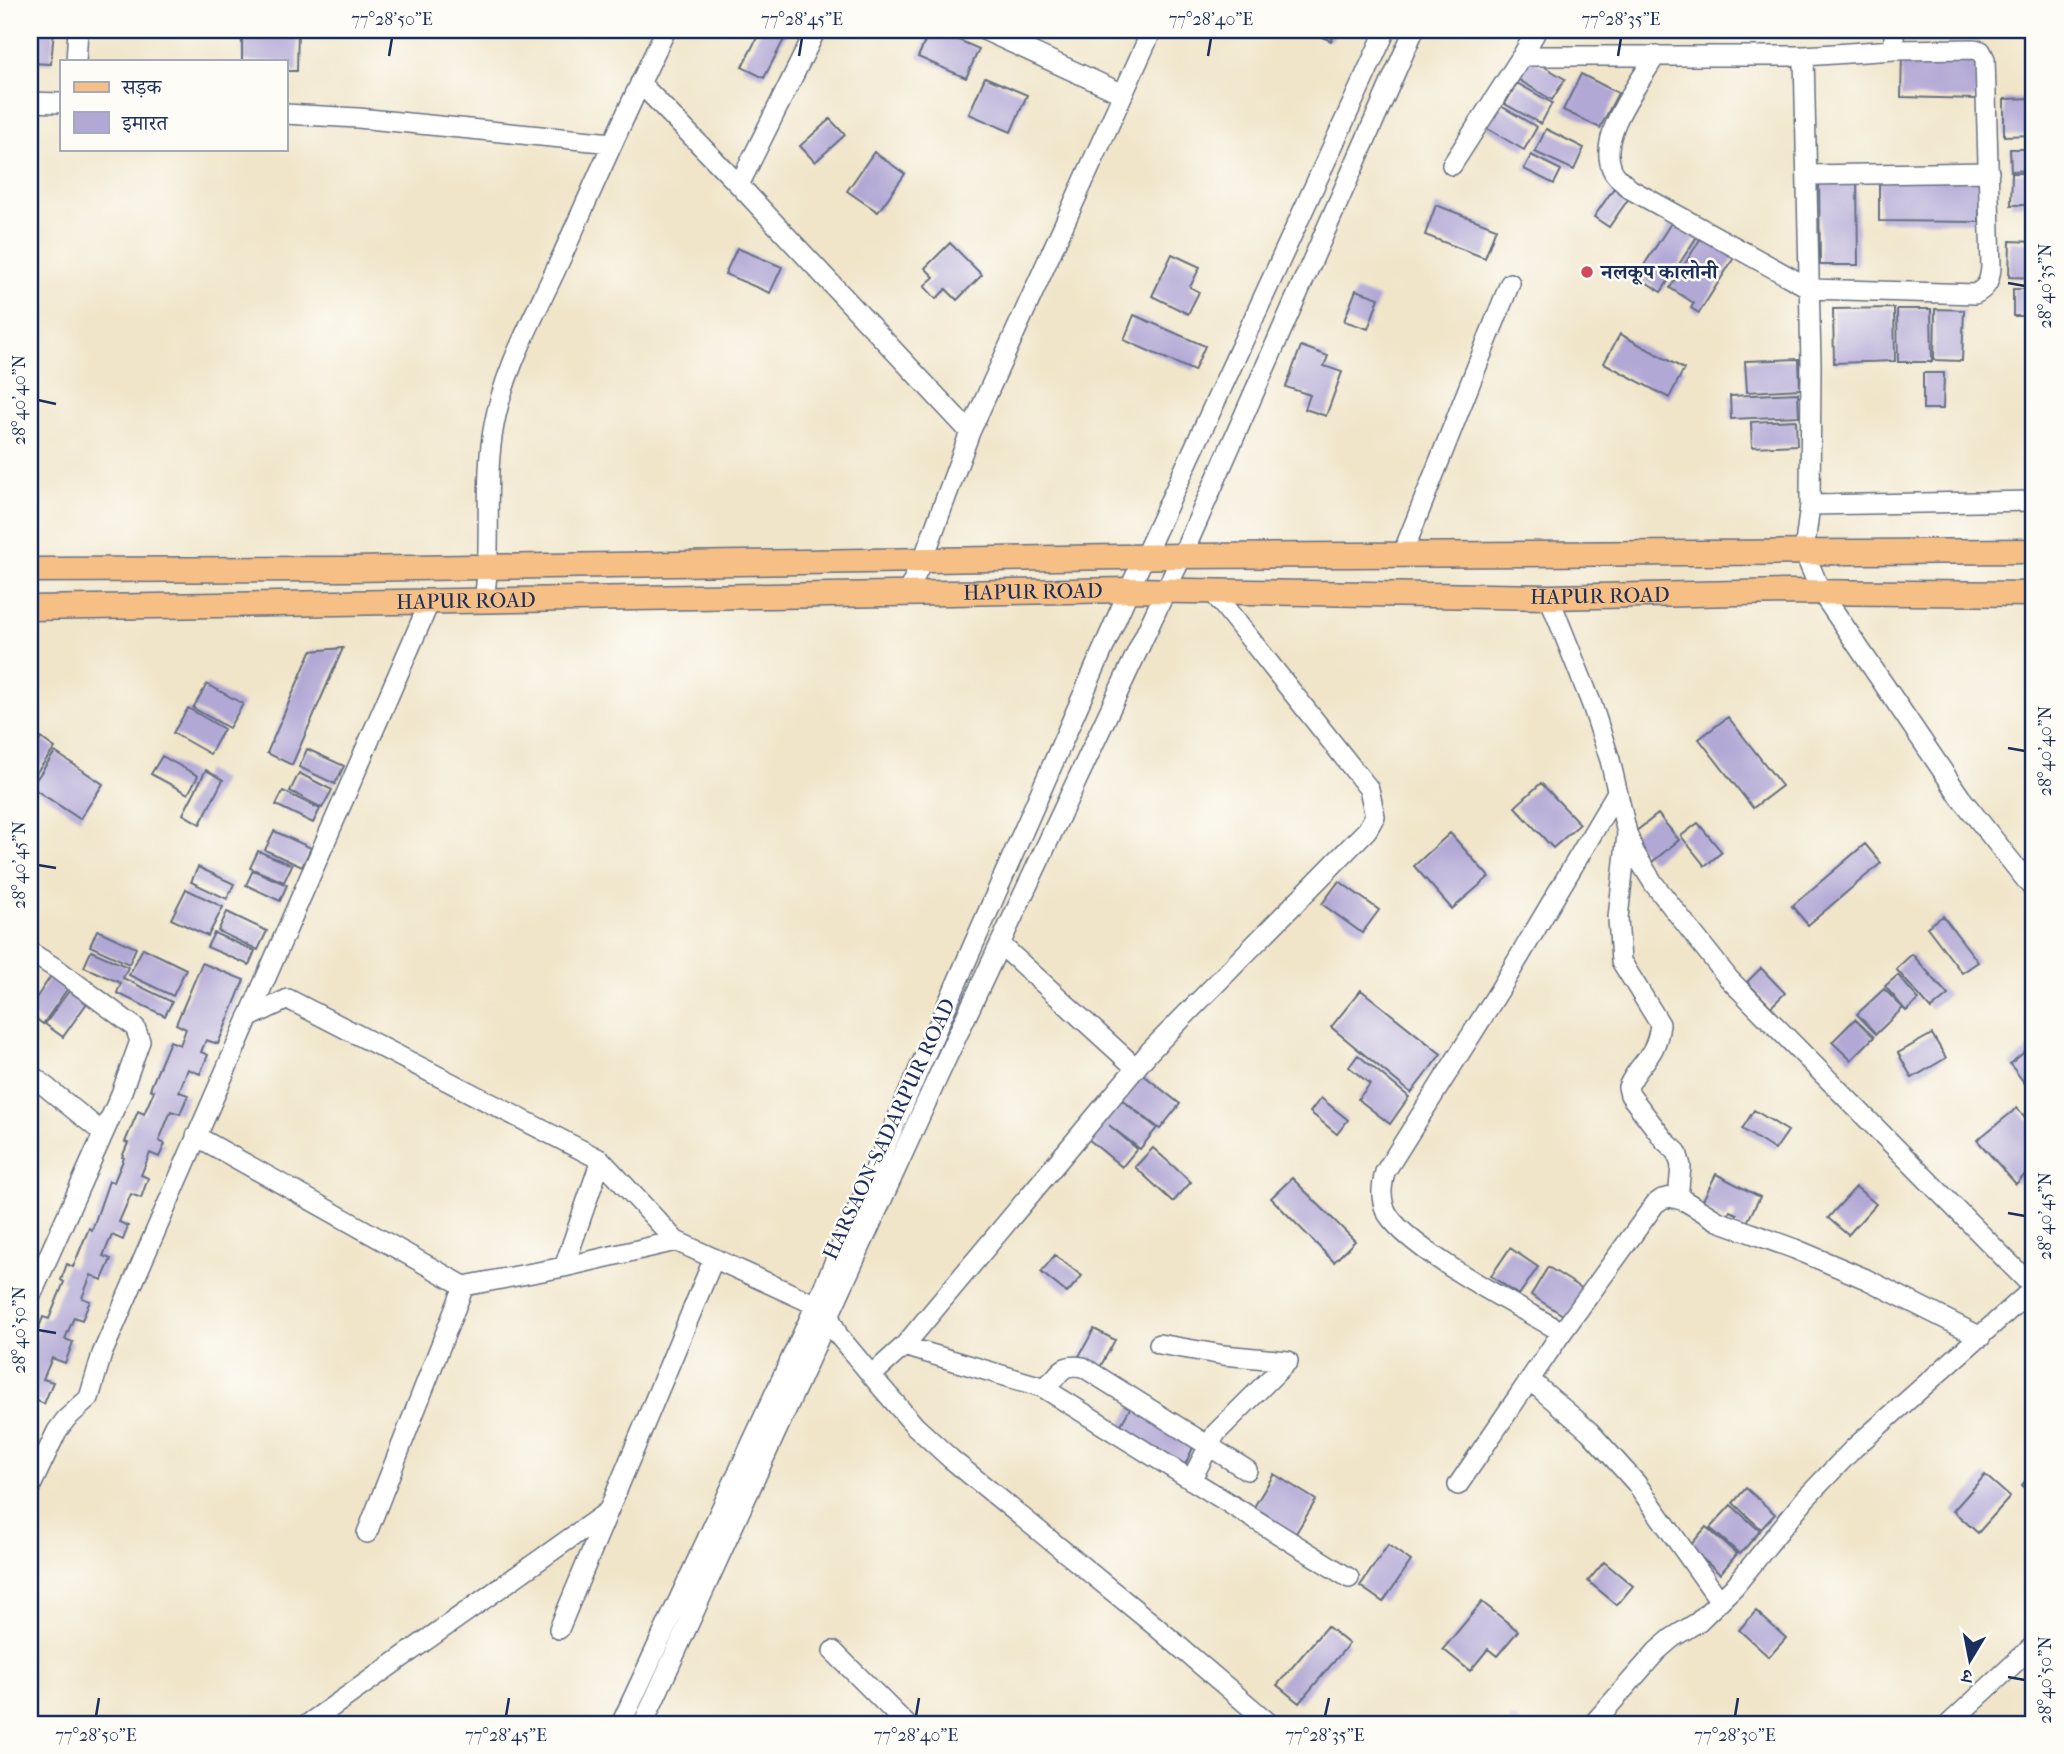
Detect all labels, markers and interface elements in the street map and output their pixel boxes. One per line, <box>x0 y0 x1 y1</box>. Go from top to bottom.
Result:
text: 77°28'50"E <box>351 9 433 30</box>
text: 77°28'45"E <box>761 9 843 30</box>
text: 77°28'40"E <box>1169 9 1253 30</box>
text: 77°28'35"E <box>1581 9 1661 30</box>
legend <box>60 60 287 150</box>
text: सड़क <box>121 75 162 99</box>
text: इमारत <box>121 111 169 135</box>
text: 28°40'35"N <box>2035 243 2056 329</box>
place label: नलकूप कालोनी <box>1599 260 1719 285</box>
marker: नलकूप कालोनी <box>1579 264 1595 280</box>
text: 28°40'40"N <box>9 354 30 445</box>
street label: HAPUR ROAD <box>963 578 1103 605</box>
street label: HAPUR ROAD <box>1530 582 1670 609</box>
street label: HAPUR ROAD <box>396 588 536 614</box>
text: 28°40'40"N <box>2035 705 2056 796</box>
text: 28°40'45"N <box>9 821 30 909</box>
street label: HARSAON-SADARPUR ROAD <box>818 995 960 1263</box>
text: 28°40'45"N <box>2035 1172 2056 1260</box>
text: 28°40'50"N <box>9 1286 30 1374</box>
north arrow <box>1934 1624 2004 1694</box>
text: 28°40'50"N <box>2035 1636 2056 1724</box>
text: उ <box>1959 1664 1976 1688</box>
text: 77°28'50"E <box>55 1725 137 1746</box>
text: 77°28'45"E <box>465 1725 547 1746</box>
text: 77°28'40"E <box>874 1725 958 1746</box>
text: 77°28'35"E <box>1285 1725 1365 1746</box>
text: 77°28'30"E <box>1694 1725 1776 1746</box>

